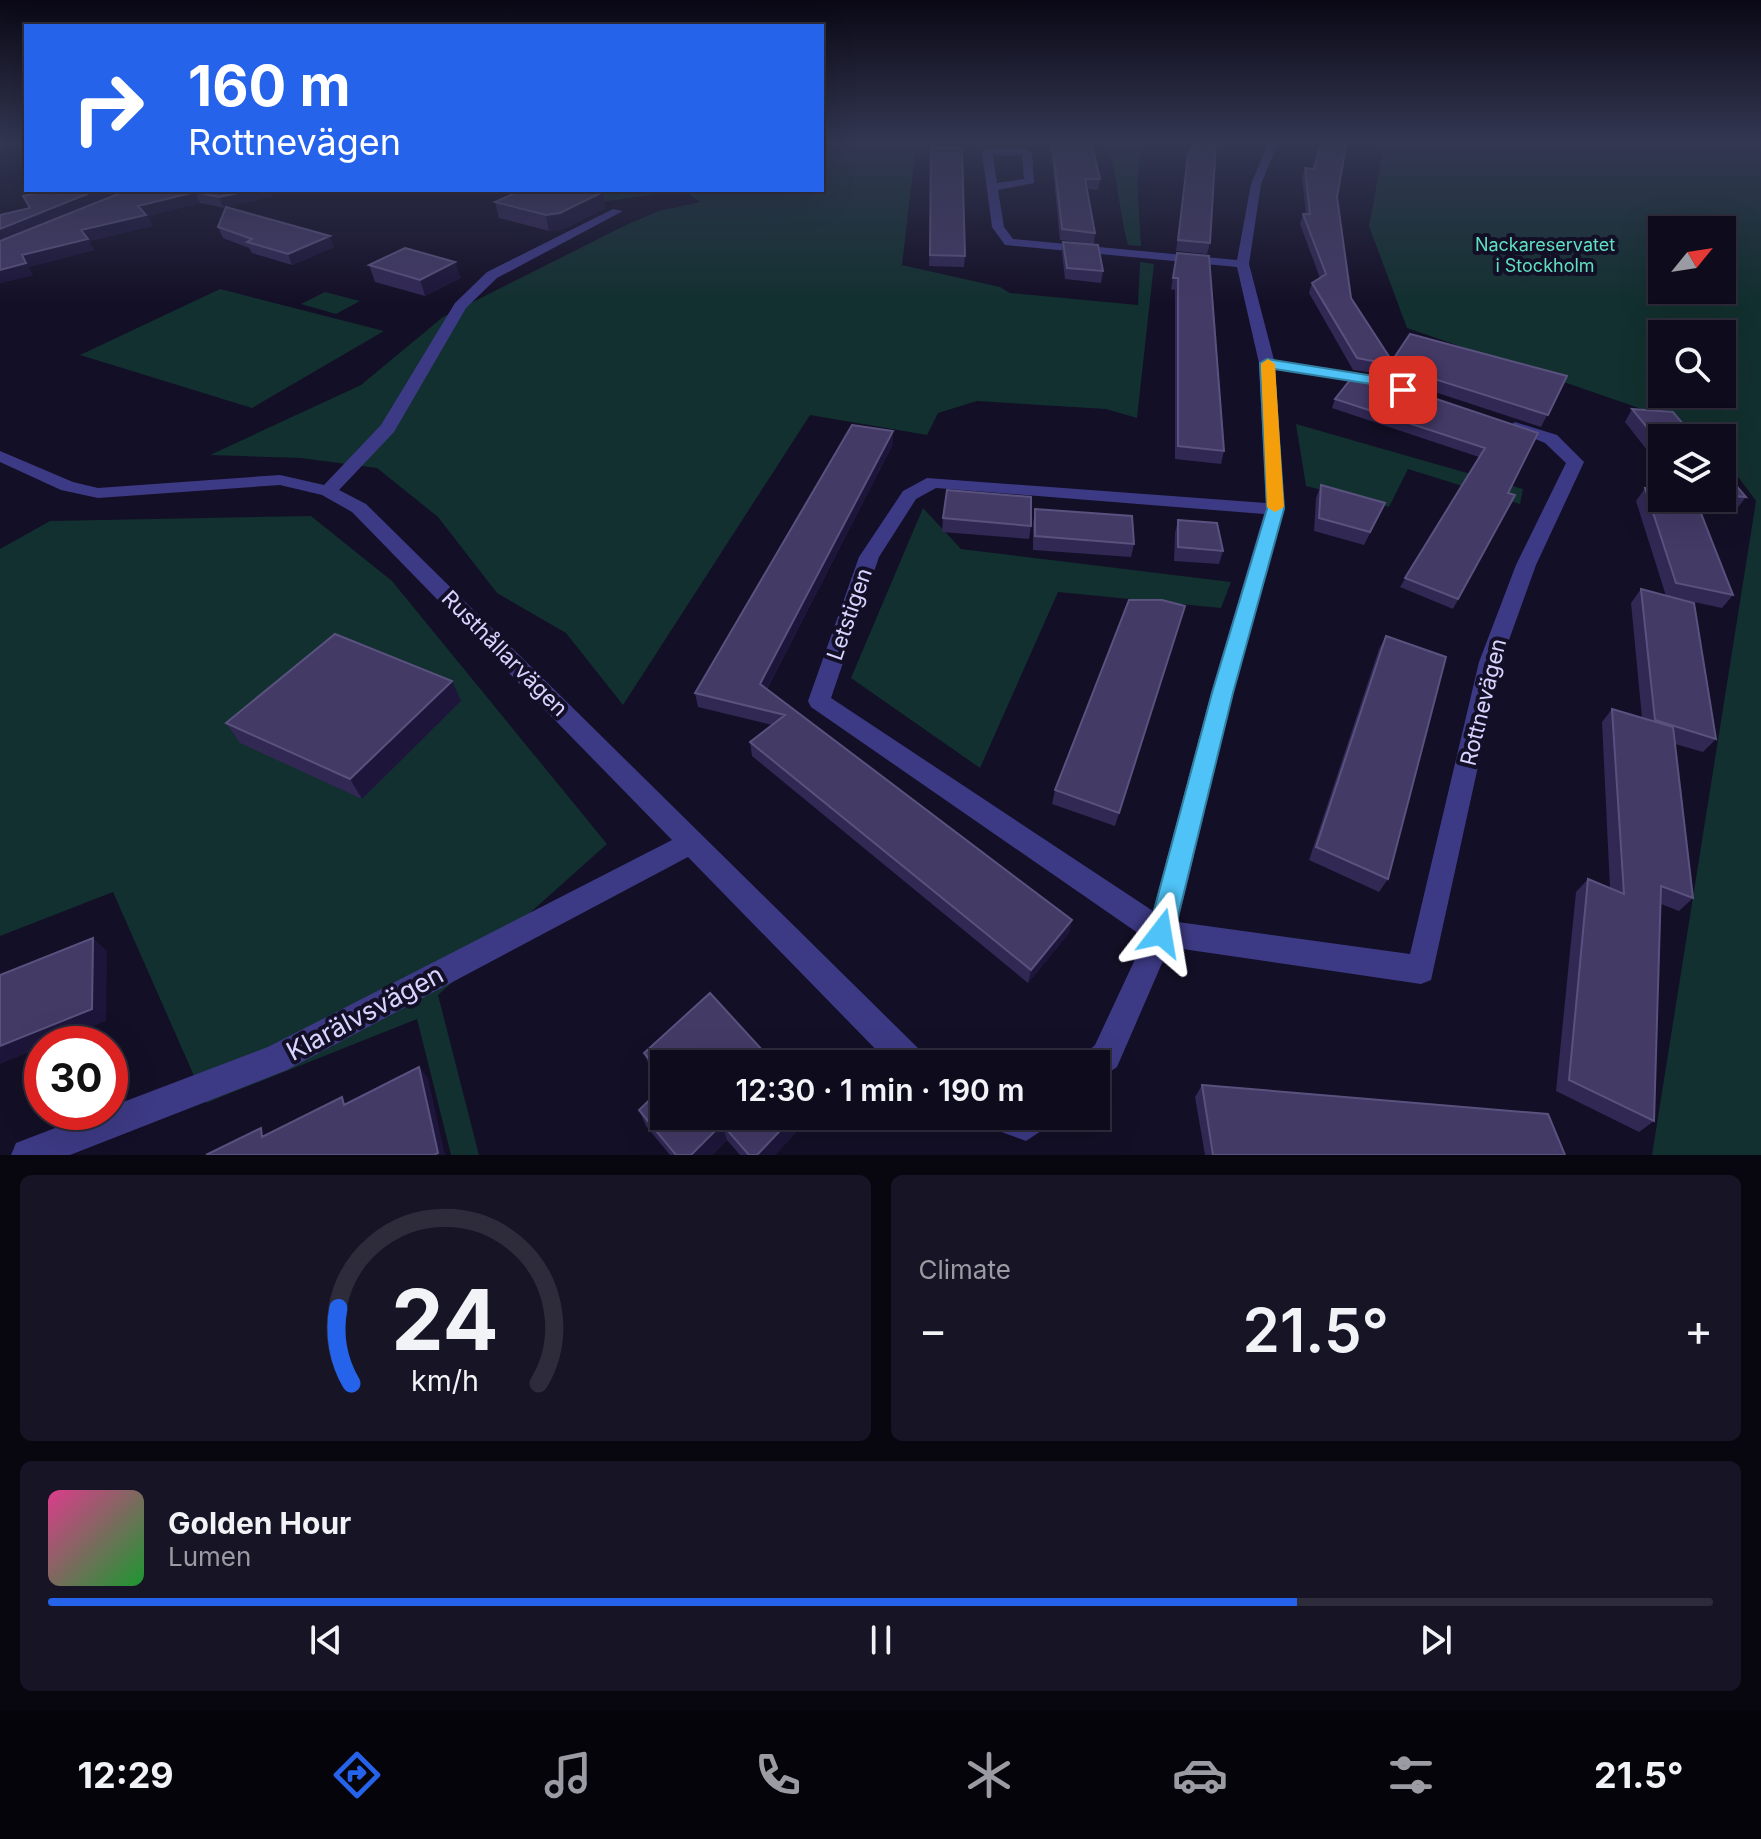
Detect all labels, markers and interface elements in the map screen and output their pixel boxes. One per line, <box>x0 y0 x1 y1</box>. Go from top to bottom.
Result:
text: 160 m <box>188 52 351 120</box>
icon: right <box>56 56 160 160</box>
text: Rottnevägen <box>188 120 401 164</box>
north arrow <box>1648 216 1736 304</box>
map controls <box>1648 216 1736 512</box>
park label: Nackareservatet i Stockholm <box>1475 234 1615 276</box>
button: search <box>1648 320 1736 408</box>
pin <box>1369 356 1437 424</box>
icon: arrive <box>1381 368 1425 412</box>
button: layers <box>1648 424 1736 512</box>
street label: Letstigen <box>821 565 877 663</box>
street label: Rusthållarvägen <box>437 585 573 721</box>
street label: Rottnevägen <box>1455 636 1511 768</box>
position arrow <box>1119 891 1203 975</box>
street label: Klarälvsvägen <box>281 958 448 1067</box>
speed limit sign: 30 <box>24 1026 128 1130</box>
text: 12:30 · 1 min · 190 m <box>736 1072 1024 1108</box>
text: Climate <box>919 1254 1011 1285</box>
text: 24 <box>392 1269 499 1370</box>
text: 21.5° <box>1243 1294 1389 1366</box>
text: − <box>919 1303 948 1357</box>
text: + <box>1684 1303 1713 1357</box>
text: km/h <box>411 1363 479 1398</box>
text: Golden Hour <box>168 1505 351 1541</box>
text: Lumen <box>168 1541 251 1572</box>
icon: previous <box>304 1618 348 1662</box>
icon: pause <box>859 1618 903 1662</box>
icon: next <box>1414 1618 1458 1662</box>
icon: directions <box>329 1747 385 1803</box>
icon: music <box>540 1747 596 1803</box>
icon: phone <box>750 1747 806 1803</box>
icon: climate <box>961 1747 1017 1803</box>
icon: car <box>1172 1747 1228 1803</box>
icon: filters <box>1383 1747 1439 1803</box>
text: 12:29 <box>77 1753 174 1797</box>
text: 21.5° <box>1594 1753 1683 1797</box>

